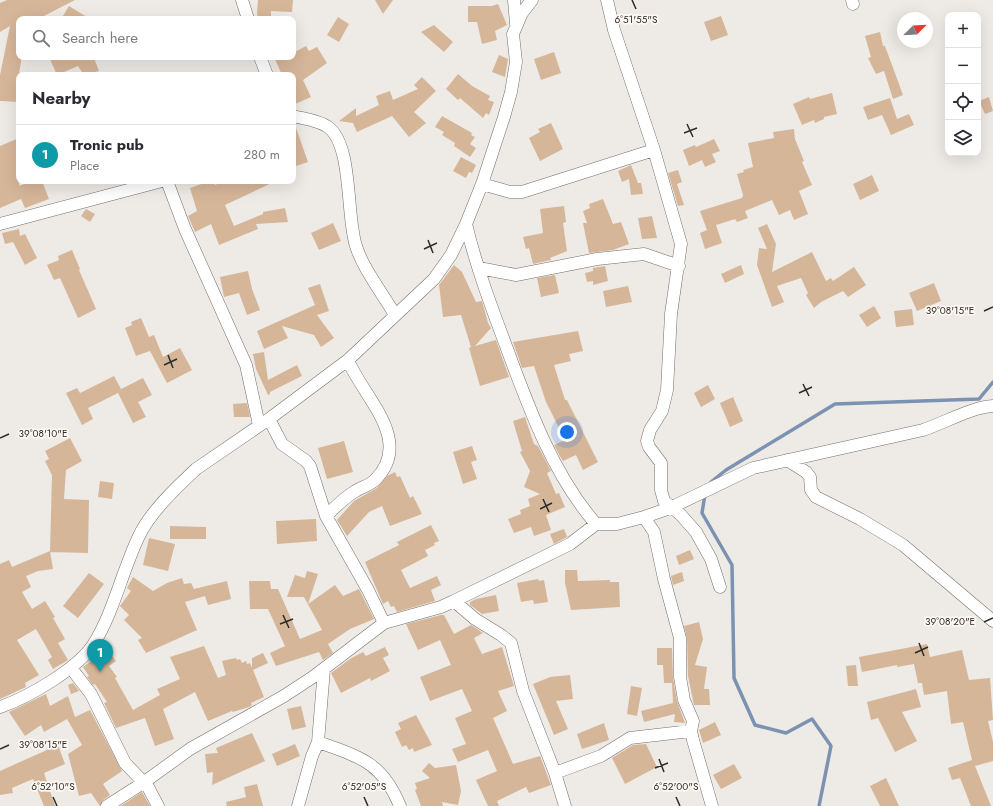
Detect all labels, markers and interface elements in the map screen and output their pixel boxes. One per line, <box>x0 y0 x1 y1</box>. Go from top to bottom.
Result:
text: 6°51'55"S <box>615 12 658 27</box>
north arrow <box>897 12 933 48</box>
map controls <box>945 12 981 156</box>
button: + <box>945 12 981 48</box>
search box <box>16 16 296 60</box>
icon: search <box>30 27 52 49</box>
text: Search here <box>62 27 138 49</box>
button: − <box>945 48 981 84</box>
button: locate <box>945 84 981 120</box>
text: Nearby <box>32 86 90 110</box>
button: layers <box>945 120 981 156</box>
text: Tronic pub <box>70 134 144 156</box>
text: 1 <box>42 145 48 164</box>
text: 280 m <box>244 145 280 164</box>
text: Place <box>70 156 99 175</box>
text: 39°08'15"E <box>926 303 974 318</box>
your location <box>557 422 577 442</box>
text: 39°08'10"E <box>19 426 67 441</box>
text: 39°08'20"E <box>925 614 975 629</box>
pin: 1 <box>87 639 113 672</box>
text: 39°08'15"E <box>19 737 67 752</box>
text: 6°52'10"S <box>31 779 75 794</box>
text: 6°52'05"S <box>342 779 387 794</box>
text: 6°52'00"S <box>654 779 699 794</box>

